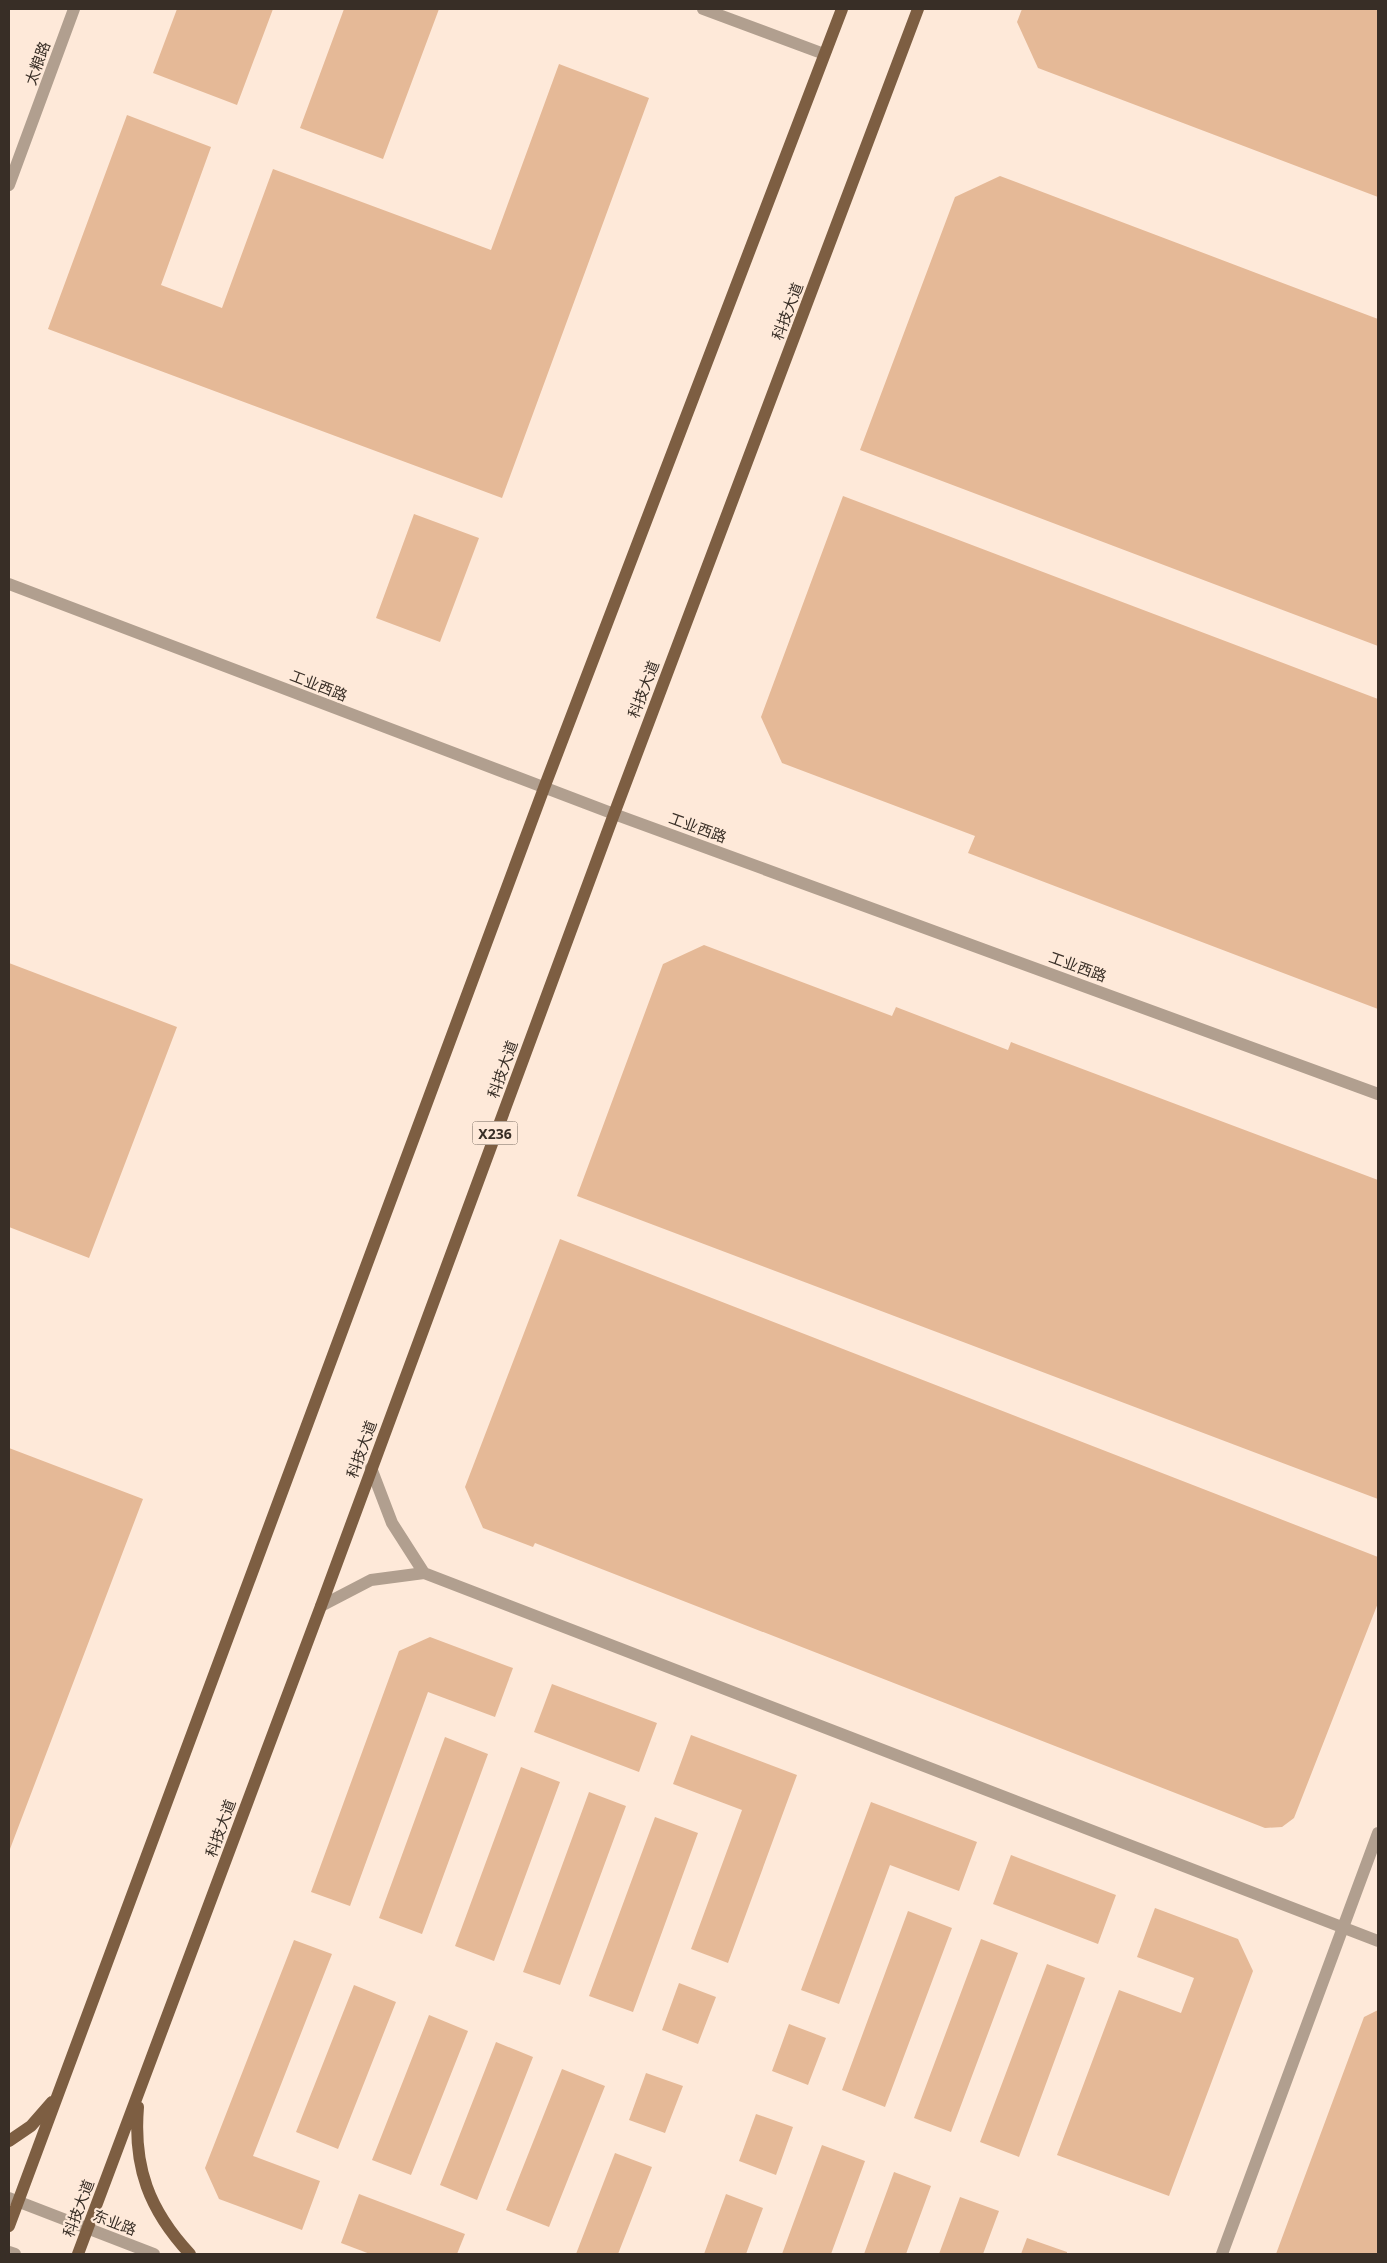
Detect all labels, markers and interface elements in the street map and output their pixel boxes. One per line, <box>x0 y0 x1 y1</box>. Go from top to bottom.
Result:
street label: 太粮路 <box>20 38 54 88</box>
street label: 科技大道 <box>767 279 807 343</box>
street label: 科技大道 <box>623 657 663 721</box>
street label: 工业西路 <box>287 665 351 705</box>
street label: 工业西路 <box>666 807 730 847</box>
street label: 工业西路 <box>1046 946 1110 986</box>
street label: 科技大道 <box>482 1037 522 1101</box>
road number: X236 <box>472 1122 518 1144</box>
street label: 科技大道 <box>341 1417 381 1481</box>
street label: 科技大道 <box>200 1796 240 1860</box>
street label: 科技大道 <box>58 2176 98 2240</box>
street label: 东业路 <box>90 2205 140 2239</box>

